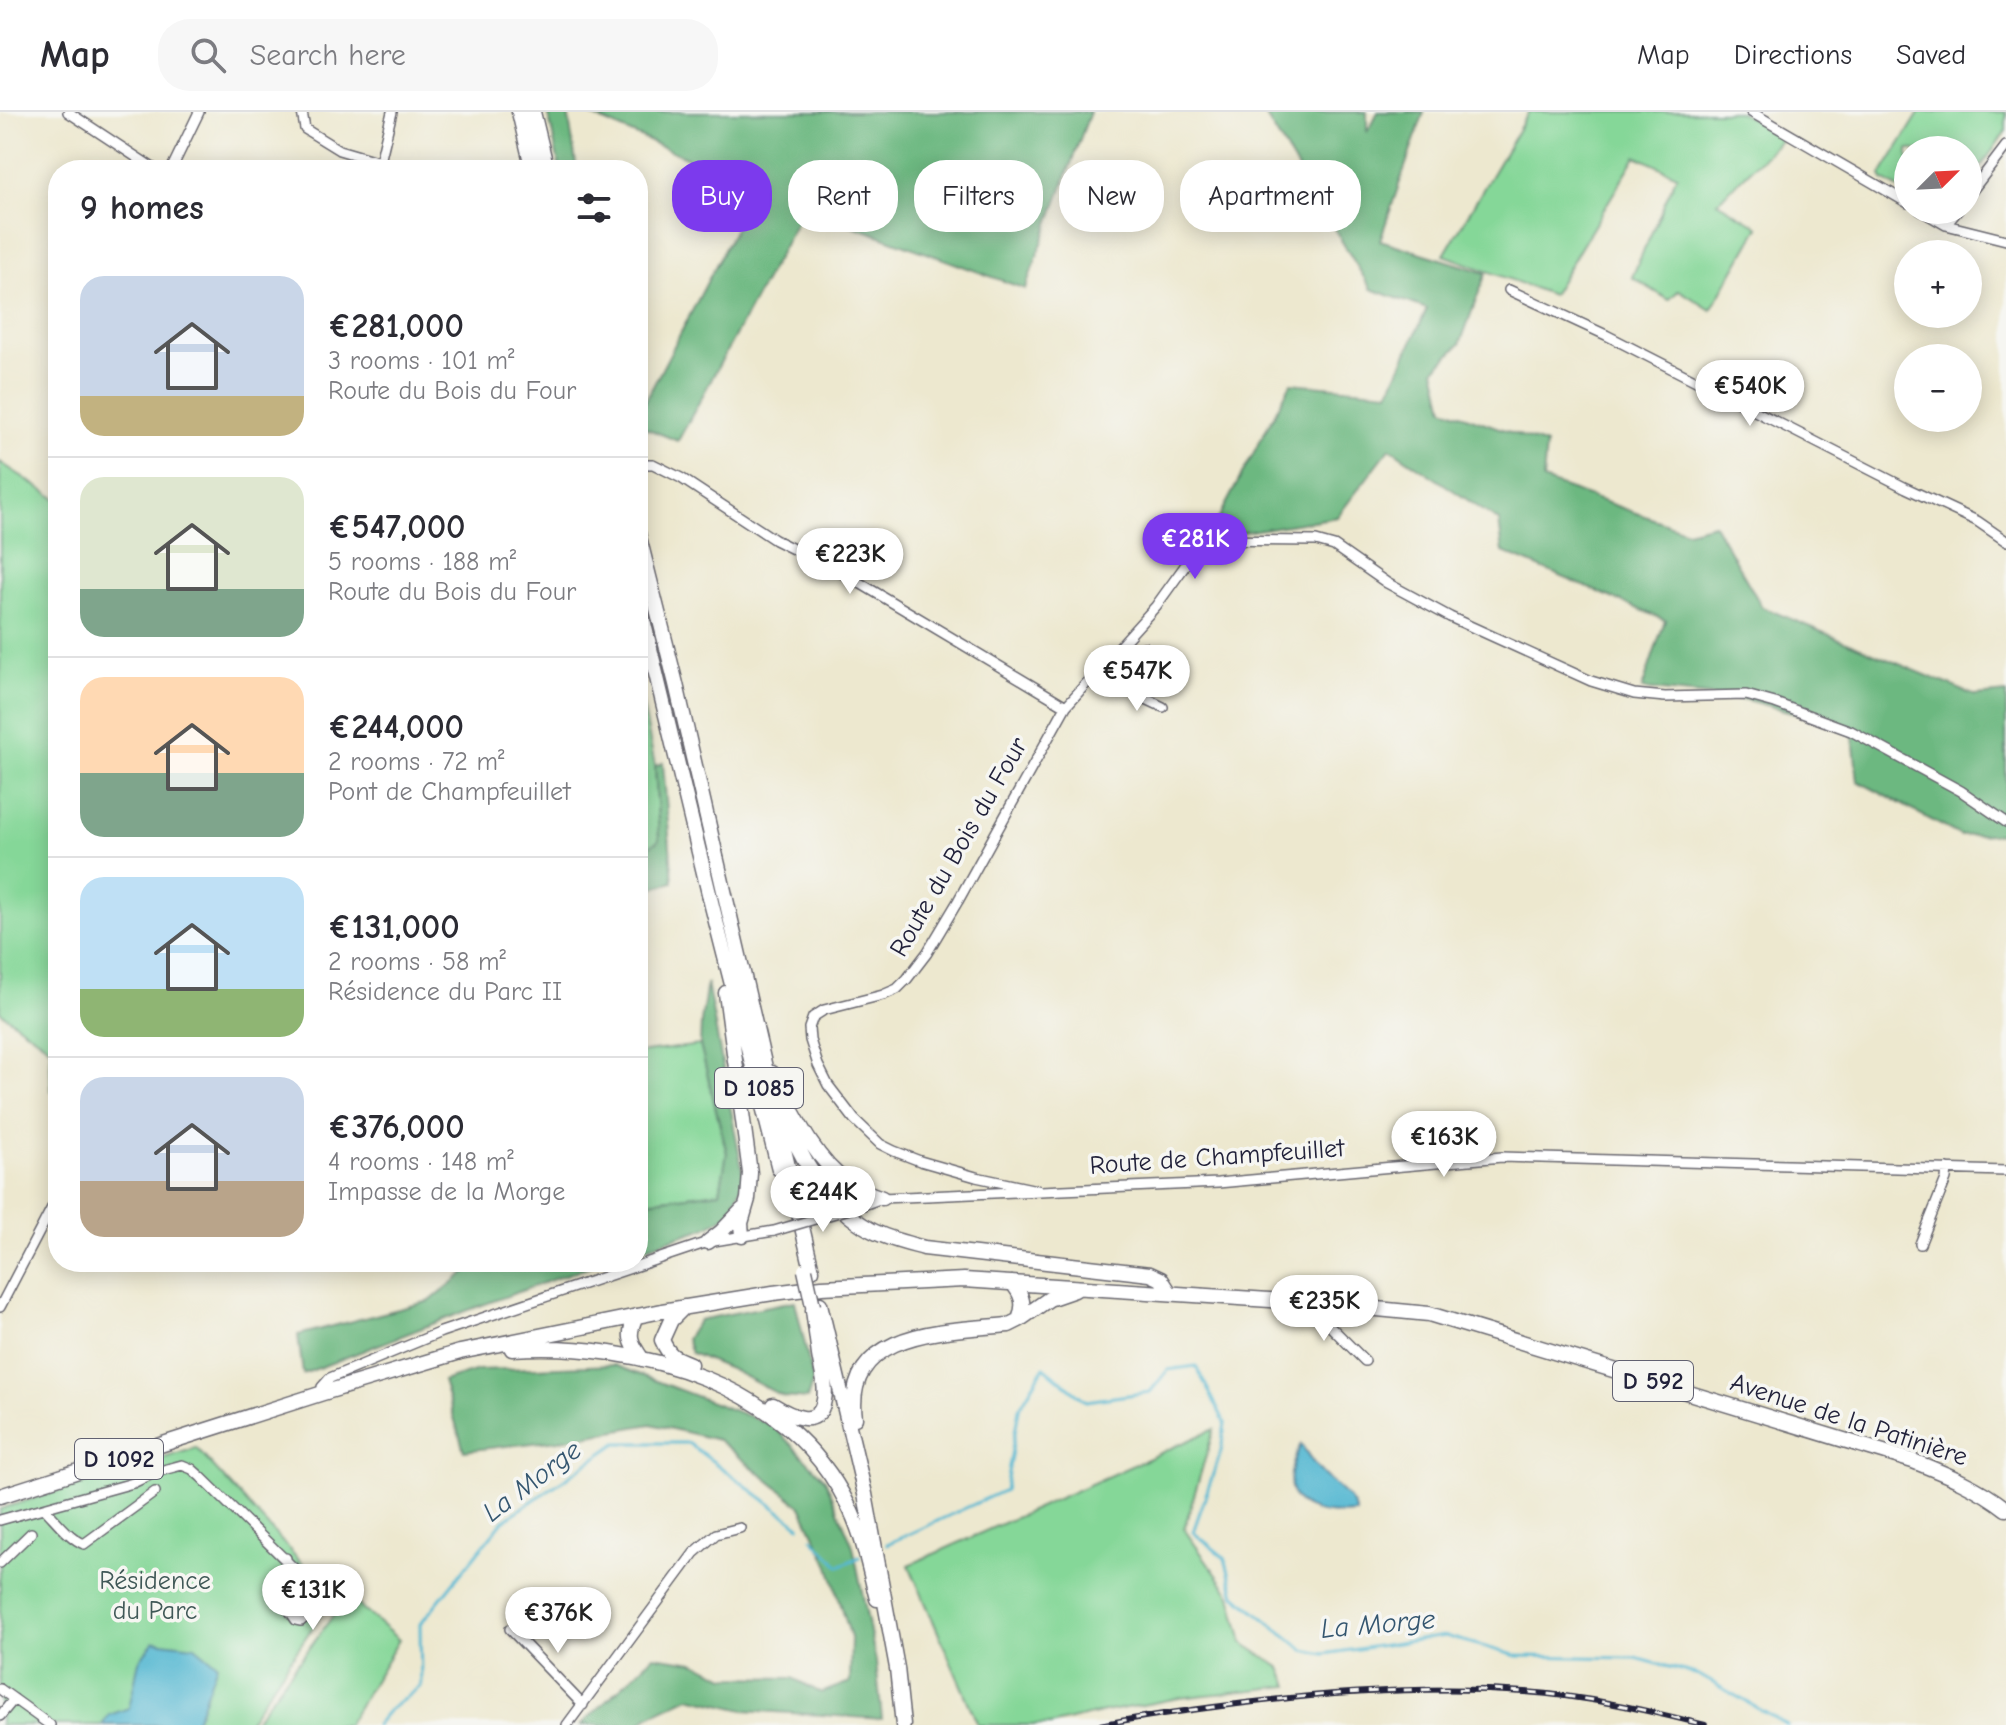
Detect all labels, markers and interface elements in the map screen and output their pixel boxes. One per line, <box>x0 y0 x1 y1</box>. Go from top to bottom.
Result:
search box <box>158 19 718 91</box>
text: Map <box>40 33 110 77</box>
icon: search <box>186 33 230 77</box>
text: Search here <box>250 38 406 73</box>
text: Map <box>1637 39 1690 71</box>
text: Directions <box>1734 39 1852 71</box>
text: Saved <box>1896 39 1966 71</box>
north arrow <box>1894 136 1982 224</box>
map controls <box>1894 136 1982 432</box>
chip: Buy <box>672 160 772 232</box>
chip: Rent <box>788 160 898 232</box>
chip: Filters <box>914 160 1043 232</box>
chip: New <box>1059 160 1164 232</box>
chip: Apartment <box>1180 160 1361 232</box>
icon: filters <box>572 186 616 230</box>
text: 9 homes <box>80 188 204 228</box>
button: + <box>1894 240 1982 328</box>
text: €281,000 <box>328 306 464 346</box>
icon: home <box>144 308 240 404</box>
button: − <box>1894 344 1982 432</box>
text: 3 rooms · 101 m² <box>328 346 515 376</box>
pin: €540K <box>1694 360 1806 428</box>
text: €540K <box>1713 371 1787 401</box>
text: Route du Bois du Four <box>328 376 576 406</box>
text: €547,000 <box>328 507 466 547</box>
icon: home <box>144 509 240 605</box>
pin: €281K <box>1139 513 1251 581</box>
text: €281K <box>1160 524 1230 554</box>
pin: €223K <box>794 528 906 596</box>
text: €223K <box>814 539 886 569</box>
text: 5 rooms · 188 m² <box>328 547 516 577</box>
text: Route du Bois du Four <box>328 577 576 607</box>
pin: €547K <box>1081 645 1193 713</box>
text: €547K <box>1102 656 1172 686</box>
text: €244,000 <box>328 707 464 747</box>
icon: home <box>144 709 240 805</box>
street label: Route du Bois du Four <box>884 731 1034 962</box>
text: 2 rooms · 72 m² <box>328 747 505 777</box>
text: Pont de Champfeuillet <box>328 777 571 807</box>
text: €131,000 <box>328 907 460 947</box>
icon: home <box>144 909 240 1005</box>
text: 2 rooms · 58 m² <box>328 947 506 977</box>
text: Résidence du Parc II <box>328 977 562 1007</box>
road number: D 1085 <box>715 1068 803 1108</box>
text: €376,000 <box>328 1107 465 1147</box>
icon: home <box>144 1109 240 1205</box>
pin: €163K <box>1388 1111 1500 1179</box>
text: €163K <box>1409 1122 1479 1152</box>
street label: Route de Champfeuillet <box>1089 1133 1347 1181</box>
text: 4 rooms · 148 m² <box>328 1147 514 1177</box>
pin: €244K <box>767 1166 879 1234</box>
text: Impasse de la Morge <box>328 1177 565 1207</box>
text: €244K <box>788 1177 858 1207</box>
pin: €235K <box>1268 1275 1380 1343</box>
text: €235K <box>1288 1286 1360 1316</box>
road number: D 592 <box>1613 1361 1693 1401</box>
street label: Avenue de la Patinière <box>1727 1367 1971 1473</box>
water label: La Morge <box>476 1434 588 1528</box>
road number: D 1092 <box>75 1439 163 1479</box>
pin: €131K <box>257 1564 369 1632</box>
park label: Résidence du Parc <box>99 1566 211 1626</box>
text: €131K <box>280 1575 346 1605</box>
pin: €376K <box>502 1587 614 1655</box>
text: €376K <box>523 1598 593 1628</box>
water label: La Morge <box>1319 1603 1437 1645</box>

